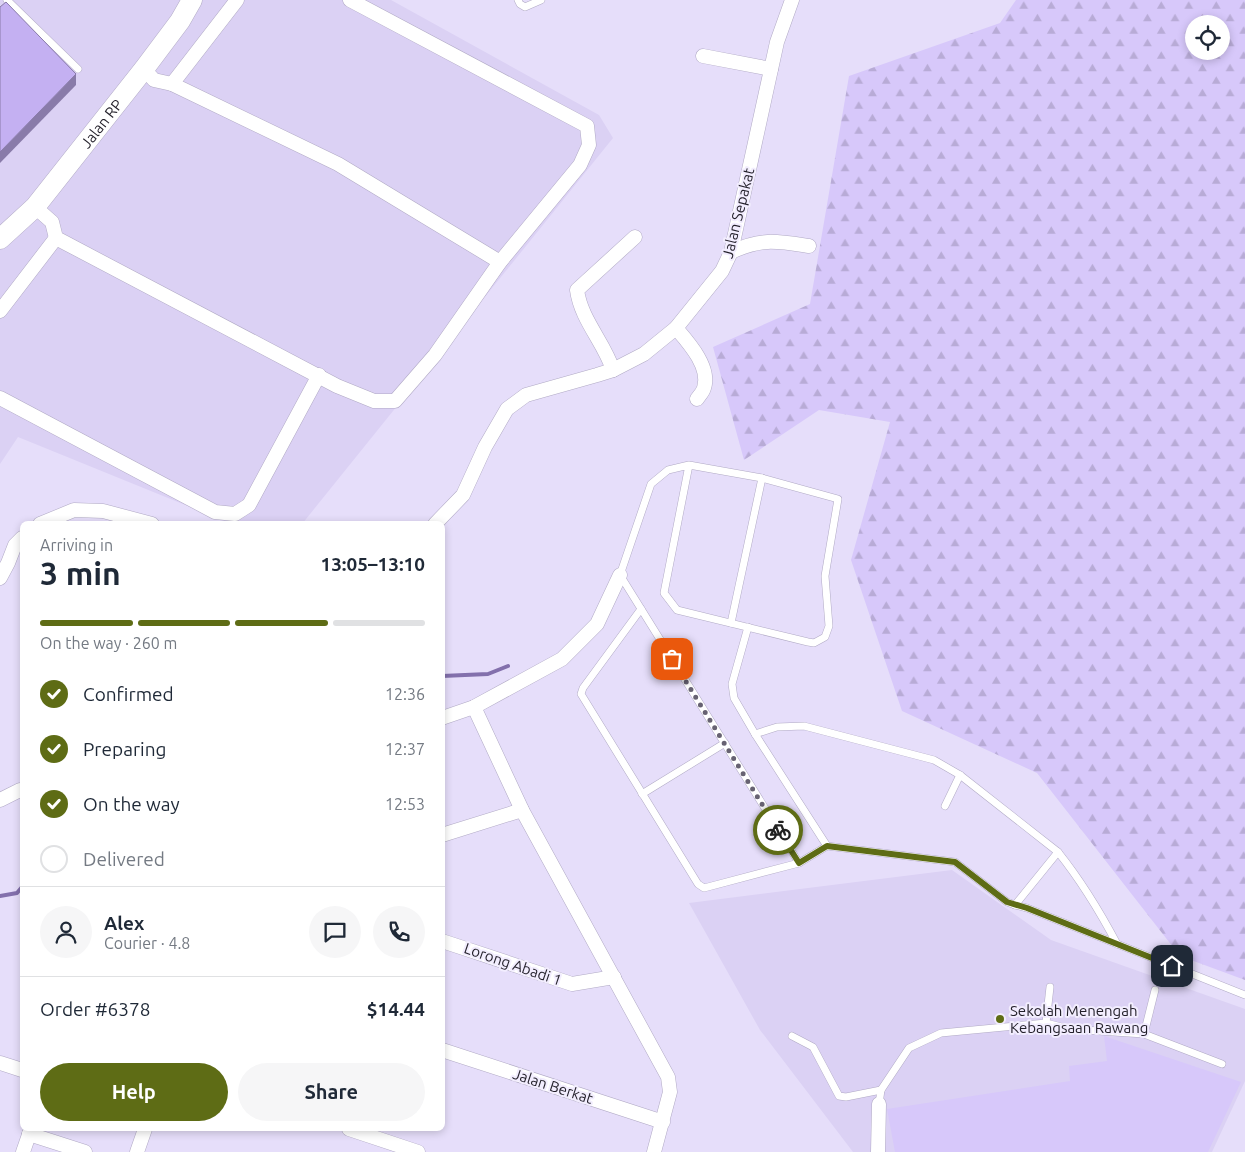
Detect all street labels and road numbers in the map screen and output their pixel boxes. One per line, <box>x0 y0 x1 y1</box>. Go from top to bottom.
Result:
street label: Jalan RP <box>77 96 125 151</box>
street label: Jalan Sepakat <box>719 166 757 260</box>
street label: Lorong Abadi 1 <box>462 939 564 989</box>
street label: Jalan Berkat <box>511 1065 595 1107</box>

